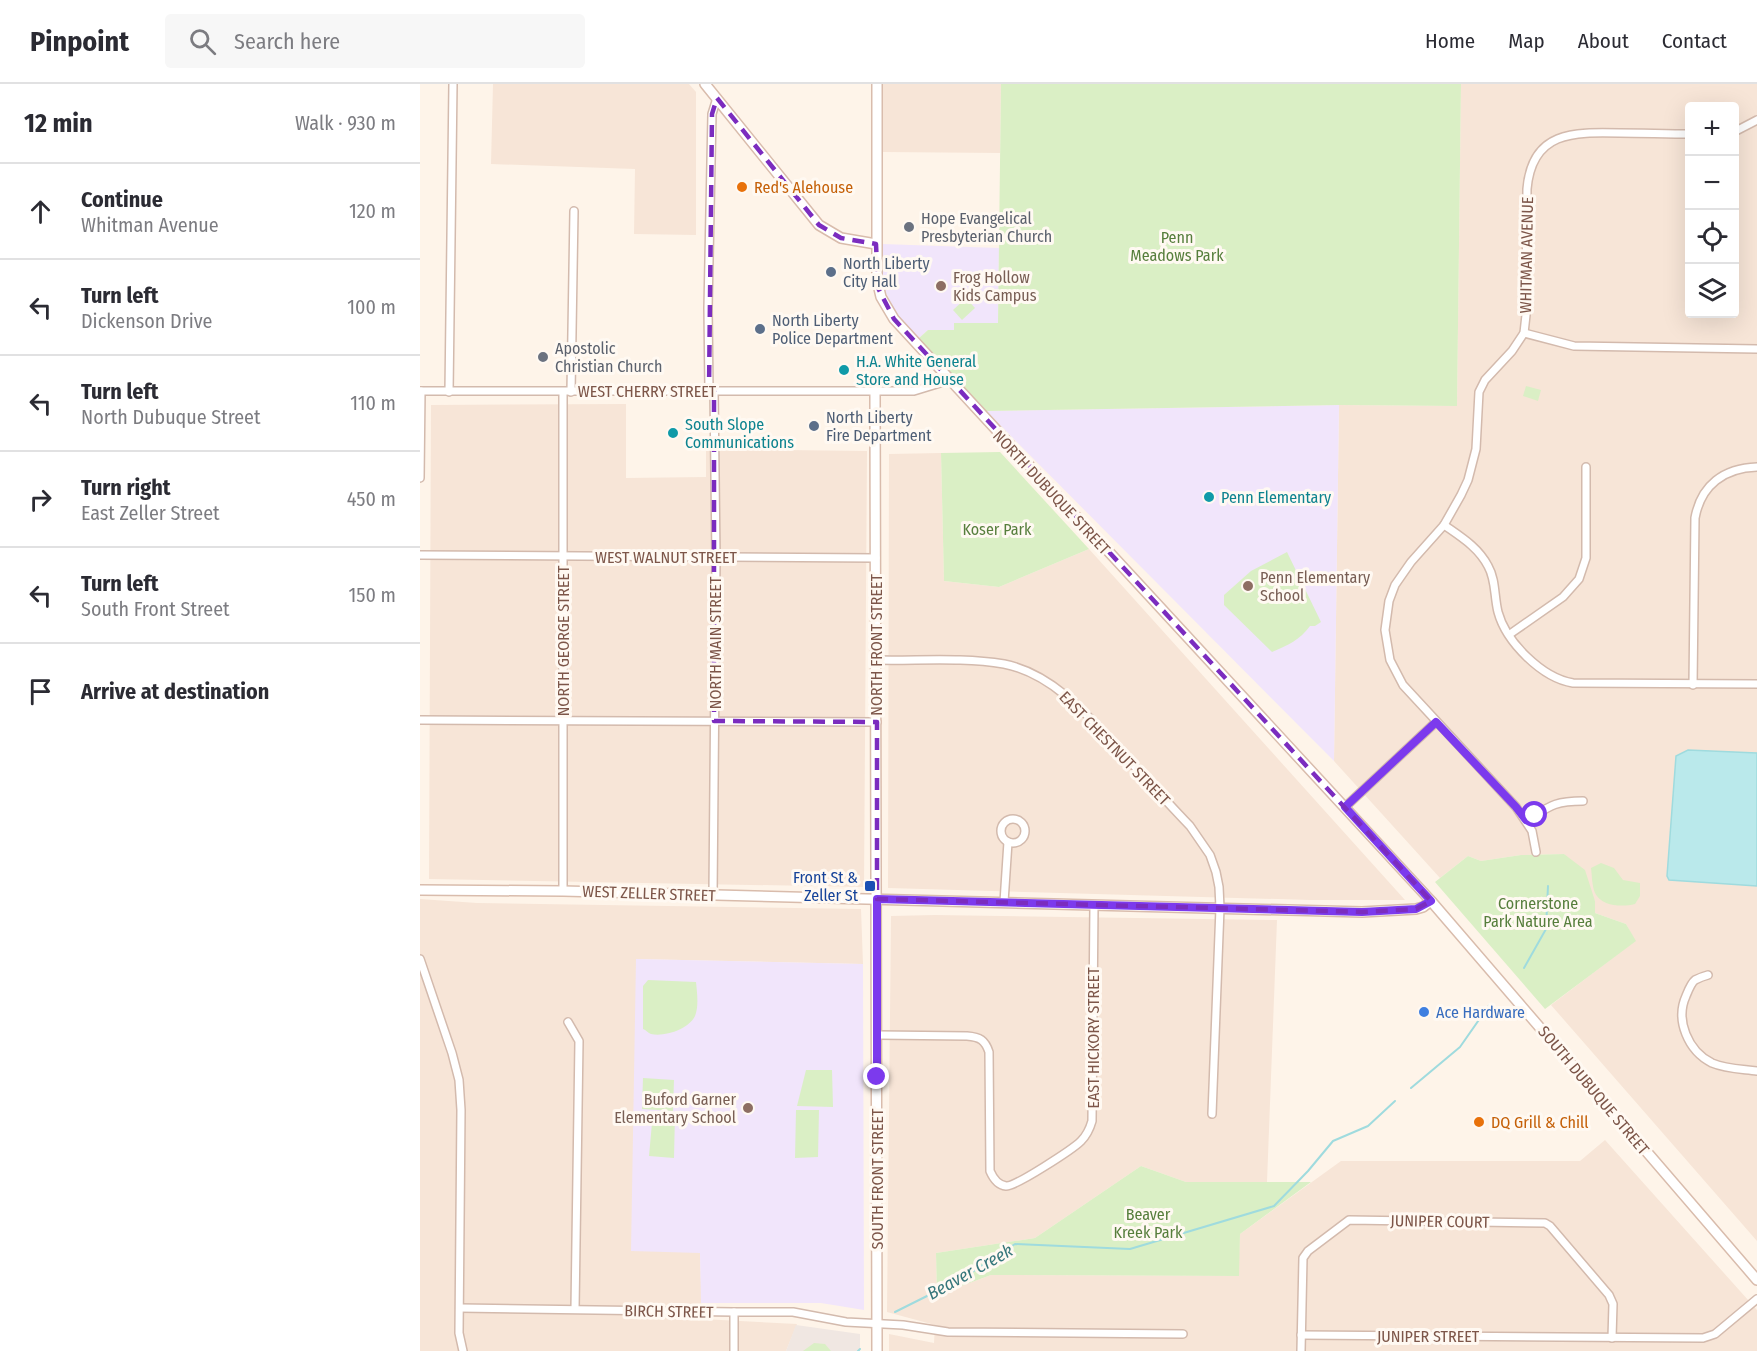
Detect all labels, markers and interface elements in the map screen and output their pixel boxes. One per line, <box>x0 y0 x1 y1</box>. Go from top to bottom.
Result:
search box <box>165 14 585 68</box>
text: Pinpoint <box>30 25 129 58</box>
icon: search <box>186 25 219 58</box>
text: Search here <box>234 28 340 55</box>
text: Home <box>1425 28 1475 54</box>
text: Map <box>1508 28 1545 54</box>
text: About <box>1578 28 1629 54</box>
text: Contact <box>1662 28 1727 54</box>
map controls <box>1685 102 1739 318</box>
button: + <box>1685 102 1739 156</box>
text: 12 min <box>24 108 93 139</box>
text: Walk · 930 m <box>295 111 396 135</box>
button: − <box>1685 156 1739 210</box>
place label: Red's Alehouse <box>754 178 853 197</box>
marker: Red's Alehouse <box>735 180 749 194</box>
text: Continue <box>81 186 163 213</box>
icon: ahead <box>24 195 57 228</box>
street label: WHITMAN AVENUE <box>1516 197 1537 314</box>
text: 120 m <box>349 199 396 223</box>
place label: Hope Evangelical Presbyterian Church <box>921 209 1052 246</box>
button: locate <box>1685 210 1739 264</box>
text: Whitman Avenue <box>81 213 219 237</box>
marker: Hope Evangelical Presbyterian Church <box>902 220 916 234</box>
park label: Penn Meadows Park <box>1130 228 1224 265</box>
place label: North Liberty City Hall <box>843 254 930 291</box>
button: layers <box>1685 264 1739 318</box>
marker: North Liberty City Hall <box>824 265 838 279</box>
place label: Frog Hollow Kids Campus <box>953 268 1037 305</box>
marker: Frog Hollow Kids Campus <box>934 279 948 293</box>
text: Turn left <box>81 282 159 309</box>
icon: left <box>24 291 57 324</box>
text: 100 m <box>347 295 396 319</box>
text: Dickenson Drive <box>81 309 212 333</box>
place label: North Liberty Police Department <box>772 311 894 348</box>
marker: North Liberty Police Department <box>753 322 767 336</box>
place label: Apostolic Christian Church <box>555 339 662 376</box>
marker: Apostolic Christian Church <box>536 350 550 364</box>
place label: H.A. White General Store and House <box>856 352 976 389</box>
marker: H.A. White General Store and House <box>837 363 851 377</box>
text: Turn left <box>81 378 159 405</box>
street label: WEST CHERRY STREET <box>578 382 717 401</box>
icon: left <box>24 387 57 420</box>
text: 110 m <box>350 391 396 415</box>
text: North Dubuque Street <box>81 405 261 429</box>
place label: North Liberty Fire Department <box>826 408 932 445</box>
place label: South Slope Communications <box>685 415 794 452</box>
marker: North Liberty Fire Department <box>807 419 821 433</box>
marker: South Slope Communications <box>666 426 680 440</box>
street label: NORTH DUBUQUE STREET <box>989 426 1114 559</box>
text: Turn right <box>81 474 170 501</box>
icon: right <box>24 483 57 516</box>
text: 450 m <box>347 487 396 511</box>
place label: Penn Elementary <box>1221 488 1332 507</box>
marker: Penn Elementary <box>1202 490 1216 504</box>
text: East Zeller Street <box>81 501 220 525</box>
park label: Koser Park <box>962 520 1032 539</box>
street label: WEST WALNUT STREET <box>595 548 738 567</box>
street label: NORTH GEORGE STREET <box>554 565 573 716</box>
place label: Penn Elementary School <box>1260 568 1371 605</box>
text: Turn left <box>81 570 159 597</box>
street label: NORTH FRONT STREET <box>867 574 886 716</box>
street label: NORTH MAIN STREET <box>706 576 725 709</box>
icon: left <box>24 579 57 612</box>
marker: Penn Elementary School <box>1241 579 1255 593</box>
text: 150 m <box>349 583 396 607</box>
text: South Front Street <box>81 597 230 621</box>
icon: arrive <box>24 675 57 708</box>
text: Arrive at destination <box>81 678 269 705</box>
street label: EAST CHESTNUT STREET <box>1055 687 1174 810</box>
route start <box>1521 801 1547 827</box>
place label: Front St & Zeller St <box>793 868 859 905</box>
marker: Front St & Zeller St <box>863 879 877 893</box>
street label: WEST ZELLER STREET <box>582 882 717 905</box>
park label: Cornerstone Park Nature Area <box>1483 894 1593 931</box>
street label: EAST HICKORY STREET <box>1084 967 1103 1109</box>
place label: Ace Hardware <box>1436 1003 1525 1022</box>
marker: Ace Hardware <box>1417 1005 1431 1019</box>
street label: SOUTH DUBUQUE STREET <box>1534 1022 1653 1159</box>
route end <box>863 1063 889 1089</box>
place label: Buford Garner Elementary School <box>614 1090 736 1127</box>
marker: Buford Garner Elementary School <box>741 1101 755 1115</box>
street label: SOUTH FRONT STREET <box>868 1108 887 1249</box>
place label: DQ Grill & Chill <box>1491 1113 1588 1132</box>
marker: DQ Grill & Chill <box>1472 1115 1486 1129</box>
park label: Beaver Kreek Park <box>1113 1205 1183 1242</box>
street label: JUNIPER COURT <box>1390 1211 1490 1232</box>
water label: Beaver Creek <box>923 1239 1017 1305</box>
street label: BIRCH STREET <box>624 1301 714 1322</box>
street label: JUNIPER STREET <box>1377 1327 1480 1346</box>

